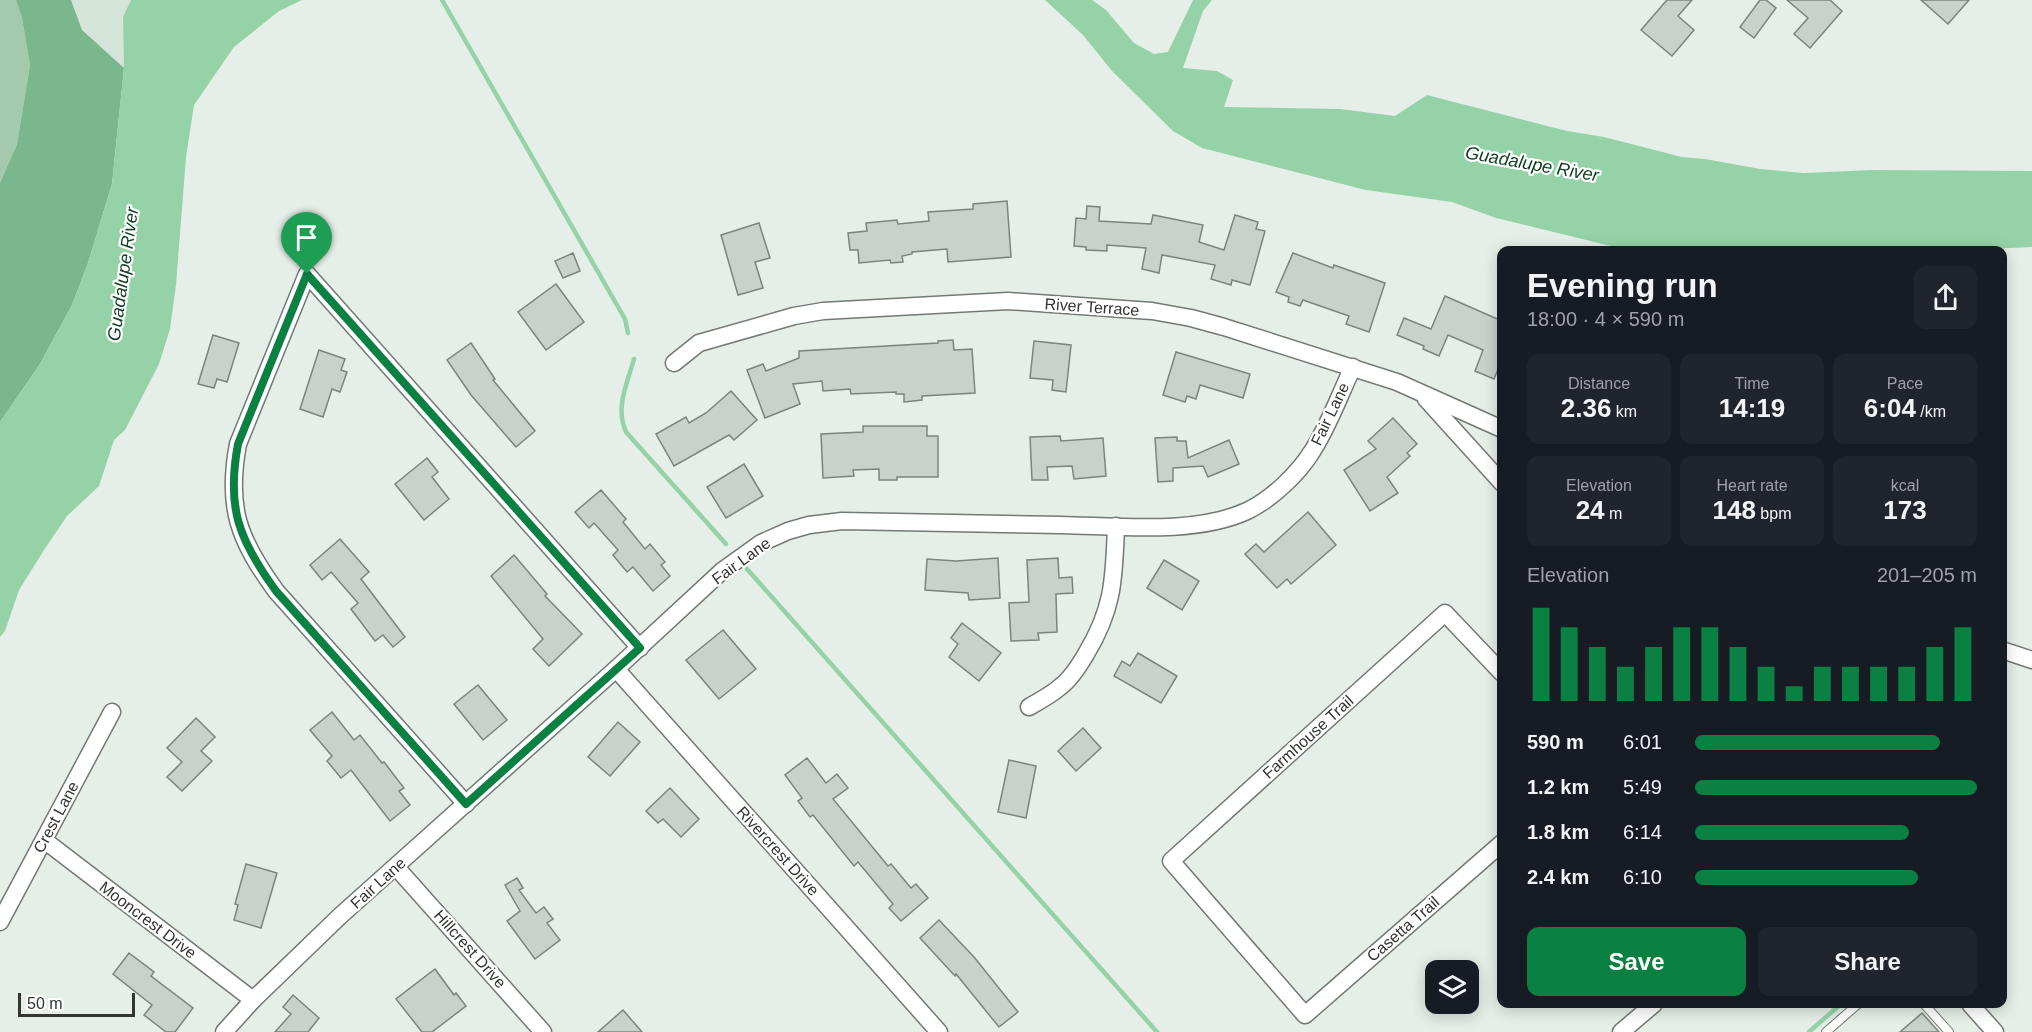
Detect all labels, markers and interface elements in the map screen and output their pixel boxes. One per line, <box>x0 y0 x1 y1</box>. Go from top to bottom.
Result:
water label: Guadalupe River <box>1464 142 1601 186</box>
water label: Guadalupe River <box>104 205 142 342</box>
pin <box>281 212 332 274</box>
icon: arrive <box>290 221 323 254</box>
button: share <box>1914 266 1977 329</box>
text: Evening run <box>1527 267 1718 304</box>
street label: River Terrace <box>1044 295 1140 319</box>
text: 18:00 · 4 × 590 m <box>1527 308 1684 330</box>
text: Distance <box>1568 375 1630 392</box>
text: Time <box>1735 375 1769 392</box>
text: Pace <box>1887 375 1923 392</box>
street label: Fair Lane <box>1308 380 1352 448</box>
text: 2.36 <box>1561 393 1611 423</box>
text: 14:19 <box>1719 393 1785 423</box>
text: 6:04 <box>1864 393 1916 423</box>
text: km <box>1611 403 1637 420</box>
text: /km <box>1916 403 1946 420</box>
text: Elevation <box>1566 477 1632 494</box>
text: Heart rate <box>1716 477 1788 494</box>
text: kcal <box>1891 477 1919 494</box>
text: 24 <box>1576 495 1605 525</box>
text: 148 <box>1713 495 1756 525</box>
text: 173 <box>1883 495 1927 525</box>
text: m <box>1605 505 1622 522</box>
text: bpm <box>1756 505 1791 522</box>
street label: Fair Lane <box>709 534 773 588</box>
text: Elevation <box>1527 564 1609 586</box>
text: 201–205 m <box>1877 564 1977 586</box>
street label: Farmhouse Trail <box>1259 692 1357 782</box>
text: 590 m <box>1527 731 1584 753</box>
text: 6:01 <box>1623 731 1662 753</box>
text: 1.2 km <box>1527 776 1589 798</box>
text: 5:49 <box>1623 776 1662 798</box>
street label: Crest Lane <box>30 778 82 856</box>
street label: Rivercrest Drive <box>734 803 822 899</box>
text: 1.8 km <box>1527 821 1589 843</box>
text: 6:14 <box>1623 821 1662 843</box>
street label: Fair Lane <box>347 854 409 912</box>
text: 2.4 km <box>1527 866 1589 888</box>
text: 6:10 <box>1623 866 1662 888</box>
street label: Mooncrest Drive <box>96 878 200 962</box>
street label: Casetta Trail <box>1364 893 1442 965</box>
street label: Hillcrest Drive <box>431 907 509 991</box>
button: Save <box>1527 927 1746 996</box>
button: Share <box>1758 927 1977 996</box>
map controls <box>1425 960 1479 1014</box>
button: layers <box>1425 960 1479 1014</box>
scale bar <box>18 990 135 1018</box>
text: 50 m <box>27 995 63 1012</box>

